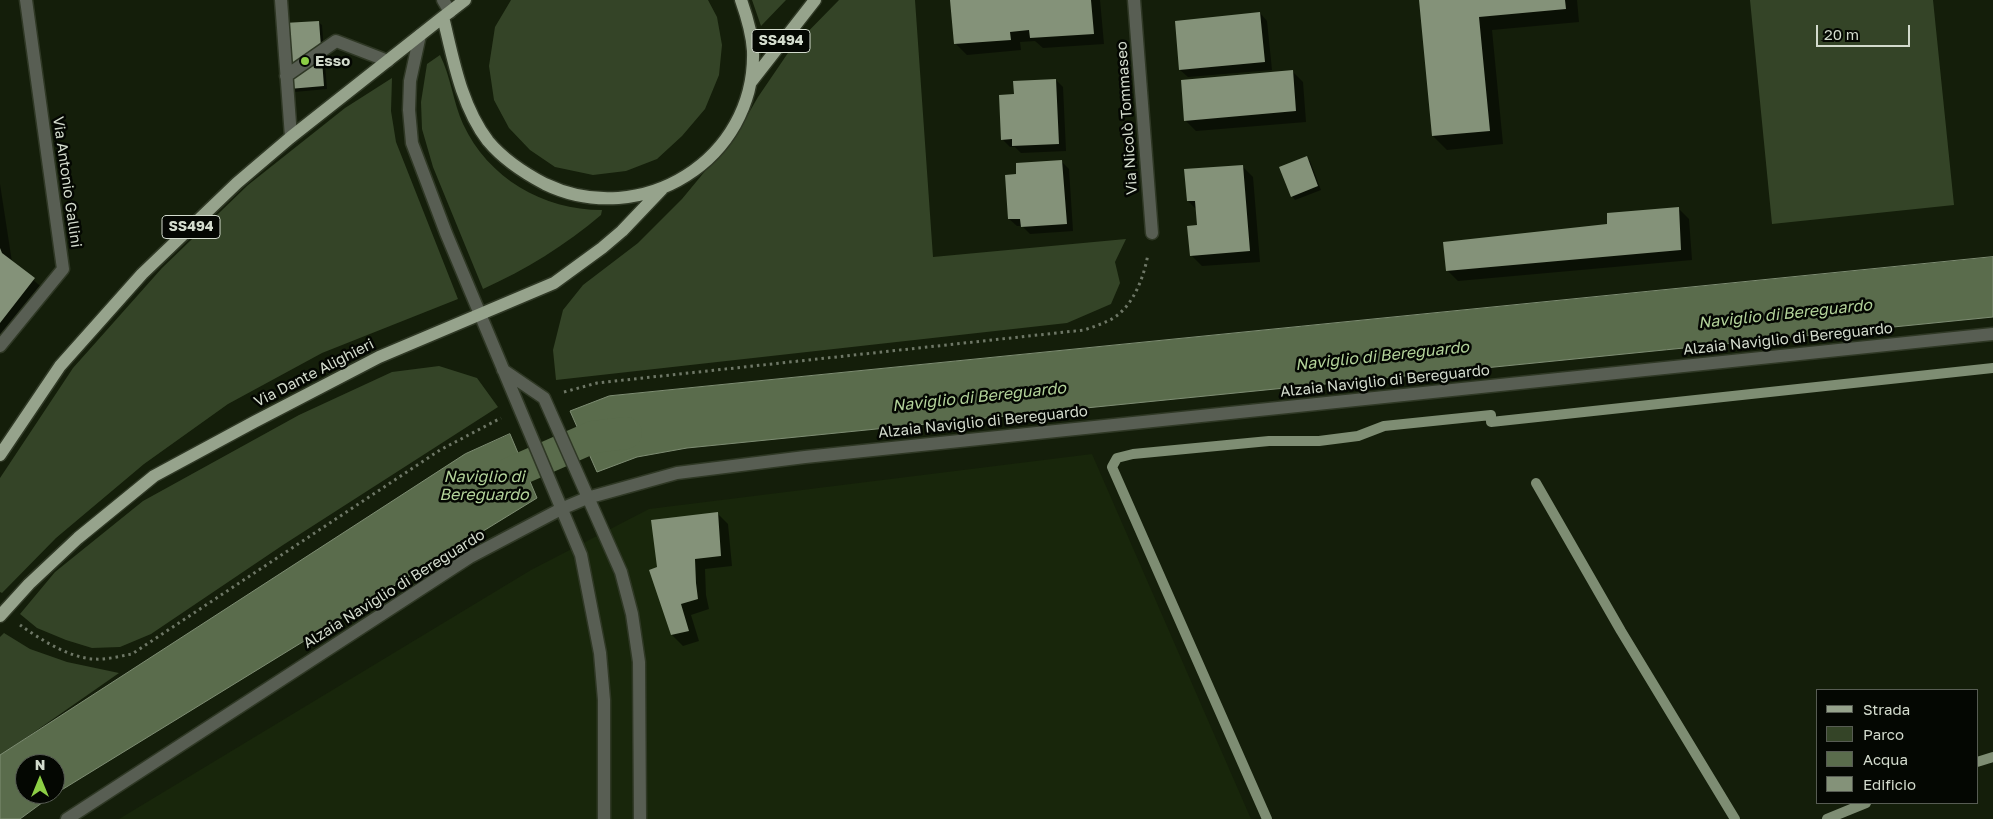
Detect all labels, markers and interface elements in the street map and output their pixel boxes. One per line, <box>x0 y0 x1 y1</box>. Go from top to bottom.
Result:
scale bar <box>1818 15 1912 47</box>
text: 20 m <box>1824 25 1859 43</box>
road number: SS494 <box>752 29 810 52</box>
street label: Via Nicolò Tommaseo <box>1113 41 1141 195</box>
place label: Esso <box>315 52 350 70</box>
marker: Esso <box>299 55 311 67</box>
street label: Via Antonio Gallini <box>49 115 85 249</box>
road number: SS494 <box>162 216 220 238</box>
water label: Naviglio di Bereguardo <box>1697 295 1873 333</box>
street label: Alzaia Naviglio di Bereguardo <box>1682 319 1894 359</box>
street label: Via Dante Alighieri <box>251 335 377 411</box>
water label: Naviglio di Bereguardo <box>1294 337 1470 375</box>
street label: Alzaia Naviglio di Bereguardo <box>1279 361 1491 401</box>
water label: Naviglio di Bereguardo <box>891 378 1067 416</box>
street label: Alzaia Naviglio di Bereguardo <box>877 402 1089 442</box>
water label: Naviglio di Bereguardo <box>439 467 529 505</box>
street label: Alzaia Naviglio di Bereguardo <box>300 526 488 652</box>
legend <box>1816 689 1978 804</box>
text: Strada <box>1863 700 1910 718</box>
text: Parco <box>1863 725 1904 743</box>
text: Acqua <box>1863 750 1908 768</box>
north arrow <box>15 754 65 804</box>
text: N <box>35 756 45 773</box>
text: Edificio <box>1863 775 1916 793</box>

